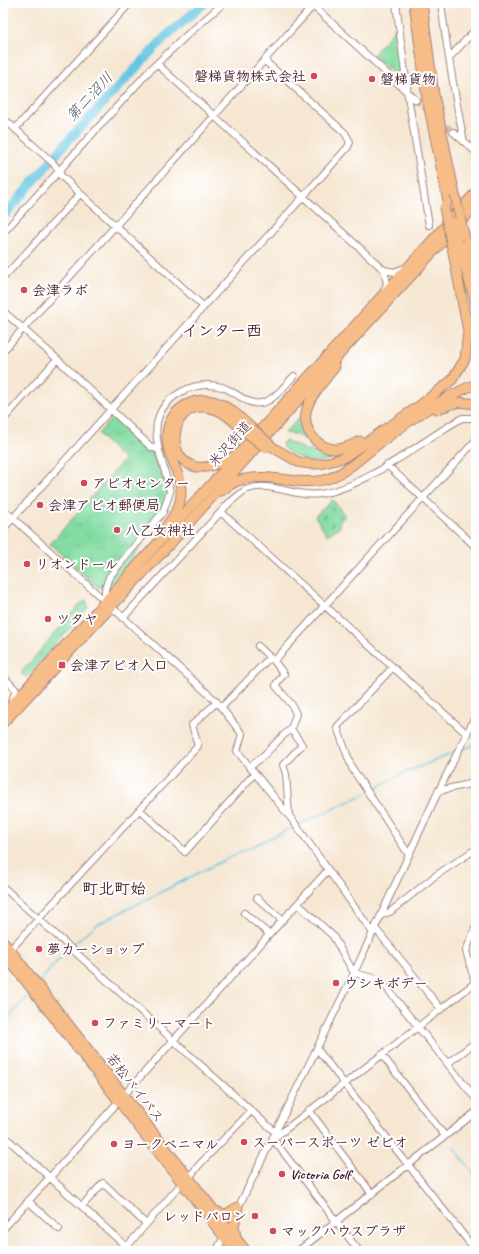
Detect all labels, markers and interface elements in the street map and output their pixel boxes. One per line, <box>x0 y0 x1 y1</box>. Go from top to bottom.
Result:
place label: 磐梯貨物株式会社 <box>194 68 306 85</box>
water label: 第二沼川 <box>63 69 117 125</box>
marker: 磐梯貨物株式会社 <box>309 71 319 81</box>
place label: 磐梯貨物 <box>380 71 436 88</box>
marker: 磐梯貨物 <box>367 74 377 84</box>
place label: 会津ラボ <box>32 282 88 299</box>
marker: 会津ラボ <box>19 285 29 295</box>
district label: インター西 <box>182 321 262 341</box>
street label: 米沢街道 <box>205 418 255 470</box>
place label: アピオセンター <box>92 475 190 492</box>
marker: アピオセンター <box>79 478 89 488</box>
place label: 会津アピオ郵便局 <box>48 497 160 514</box>
marker: 会津アピオ郵便局 <box>35 500 45 510</box>
place label: 八乙女神社 <box>125 522 195 539</box>
marker: 八乙女神社 <box>112 525 122 535</box>
place label: リオンドール <box>35 556 118 573</box>
marker: リオンドール <box>22 559 32 569</box>
place label: ツタヤ <box>56 611 98 628</box>
marker: ツタヤ <box>43 614 53 624</box>
place label: 会津アピオ入口 <box>70 657 168 674</box>
marker: 会津アピオ入口 <box>57 660 67 670</box>
district label: 町北町始 <box>82 879 146 899</box>
place label: 夢カーショップ <box>47 941 144 958</box>
marker: 夢カーショップ <box>34 944 44 954</box>
place label: ウシキボデー <box>344 975 428 992</box>
marker: ウシキボデー <box>331 978 341 988</box>
place label: ファミリーマート <box>103 1015 216 1032</box>
marker: ファミリーマート <box>90 1018 100 1028</box>
street label: 若松バイパス <box>103 1050 167 1126</box>
place label: スーパースポーツ ゼビオ <box>252 1134 408 1151</box>
place label: ヨークベニマル <box>122 1136 219 1153</box>
marker: スーパースポーツ ゼビオ <box>239 1137 249 1147</box>
marker: ヨークベニマル <box>109 1139 119 1149</box>
place label: Victoria Golf <box>290 1166 354 1183</box>
marker: Victoria Golf <box>277 1169 287 1179</box>
place label: レッドバロン <box>163 1208 247 1225</box>
marker: レッドバロン <box>250 1211 260 1221</box>
place label: マックハウスプラザ <box>281 1223 406 1240</box>
marker: マックハウスプラザ <box>268 1226 278 1236</box>

